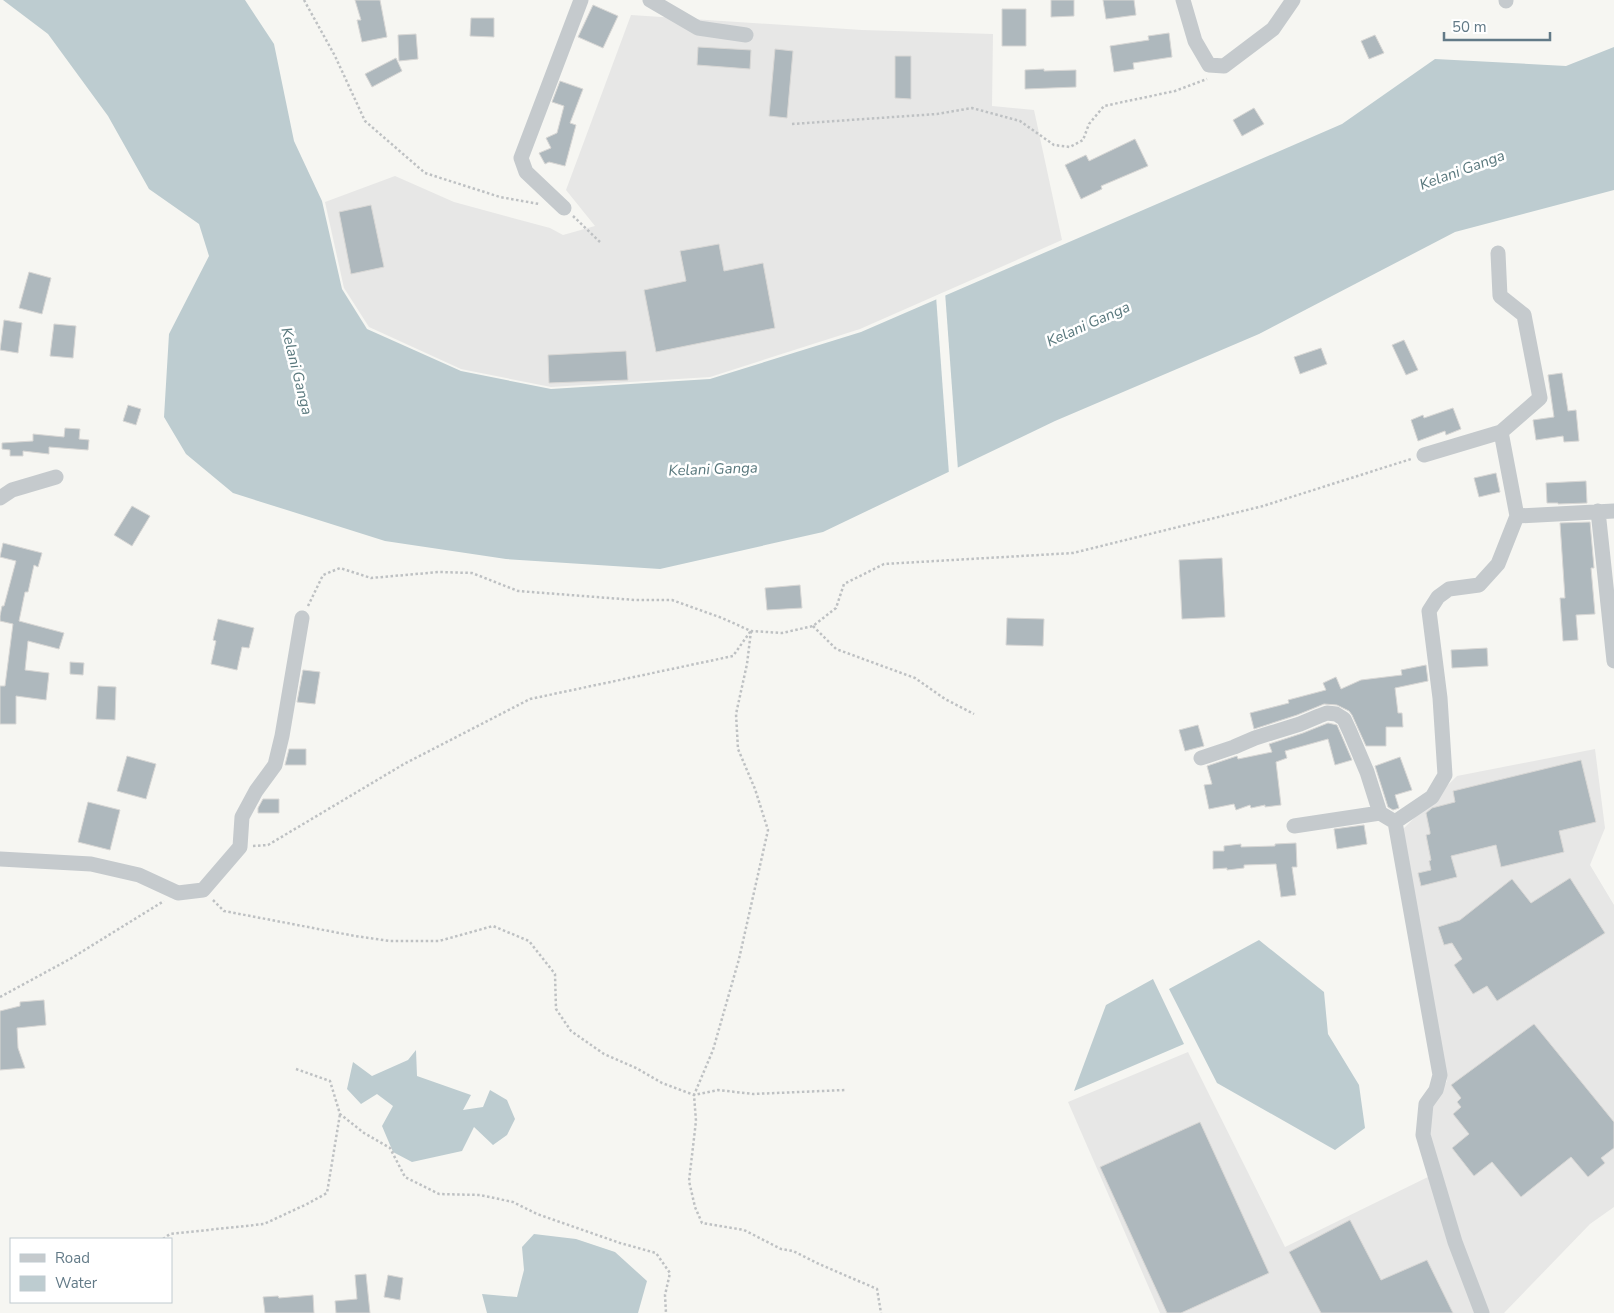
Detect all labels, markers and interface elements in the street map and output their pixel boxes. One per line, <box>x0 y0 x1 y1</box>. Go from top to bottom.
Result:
scale bar <box>1444 10 1550 42</box>
text: 50 m <box>1452 17 1487 37</box>
water label: Kelani Ganga <box>1417 145 1508 195</box>
water label: Kelani Ganga <box>1043 297 1133 351</box>
water label: Kelani Ganga <box>276 325 318 417</box>
water label: Kelani Ganga <box>668 457 758 481</box>
legend <box>10 1238 172 1303</box>
text: Road <box>55 1248 90 1268</box>
text: Water <box>55 1273 98 1293</box>

